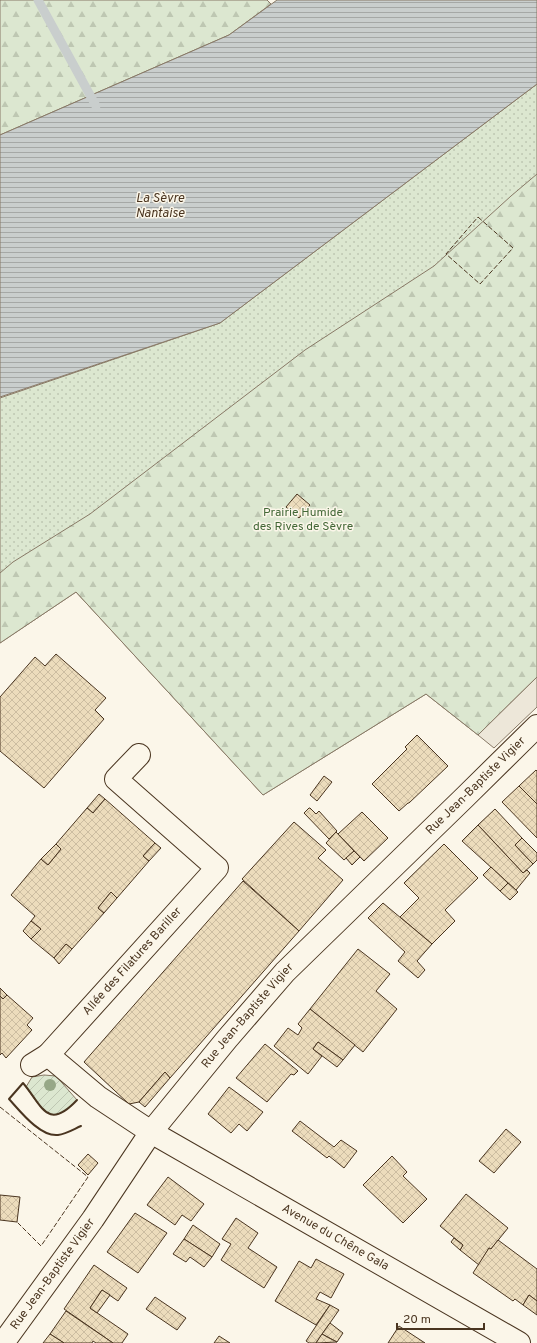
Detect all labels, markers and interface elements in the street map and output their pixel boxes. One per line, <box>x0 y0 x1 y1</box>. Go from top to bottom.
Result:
water label: La Sèvre Nantaise <box>136 191 185 222</box>
park label: Prairie Humide des Rives de Sèvre <box>253 505 353 535</box>
street label: Rue Jean-Baptiste Vigier <box>423 733 530 839</box>
street label: Allée des Filatures Bariller <box>79 904 186 1019</box>
street label: Rue Jean-Baptiste Vigier <box>198 959 298 1072</box>
street label: Avenue du Chêne Gala <box>279 1201 392 1275</box>
street label: Rue Jean-Baptiste Vigier <box>7 1215 99 1333</box>
scale bar <box>397 1305 484 1331</box>
text: 20 m <box>403 1312 431 1328</box>

